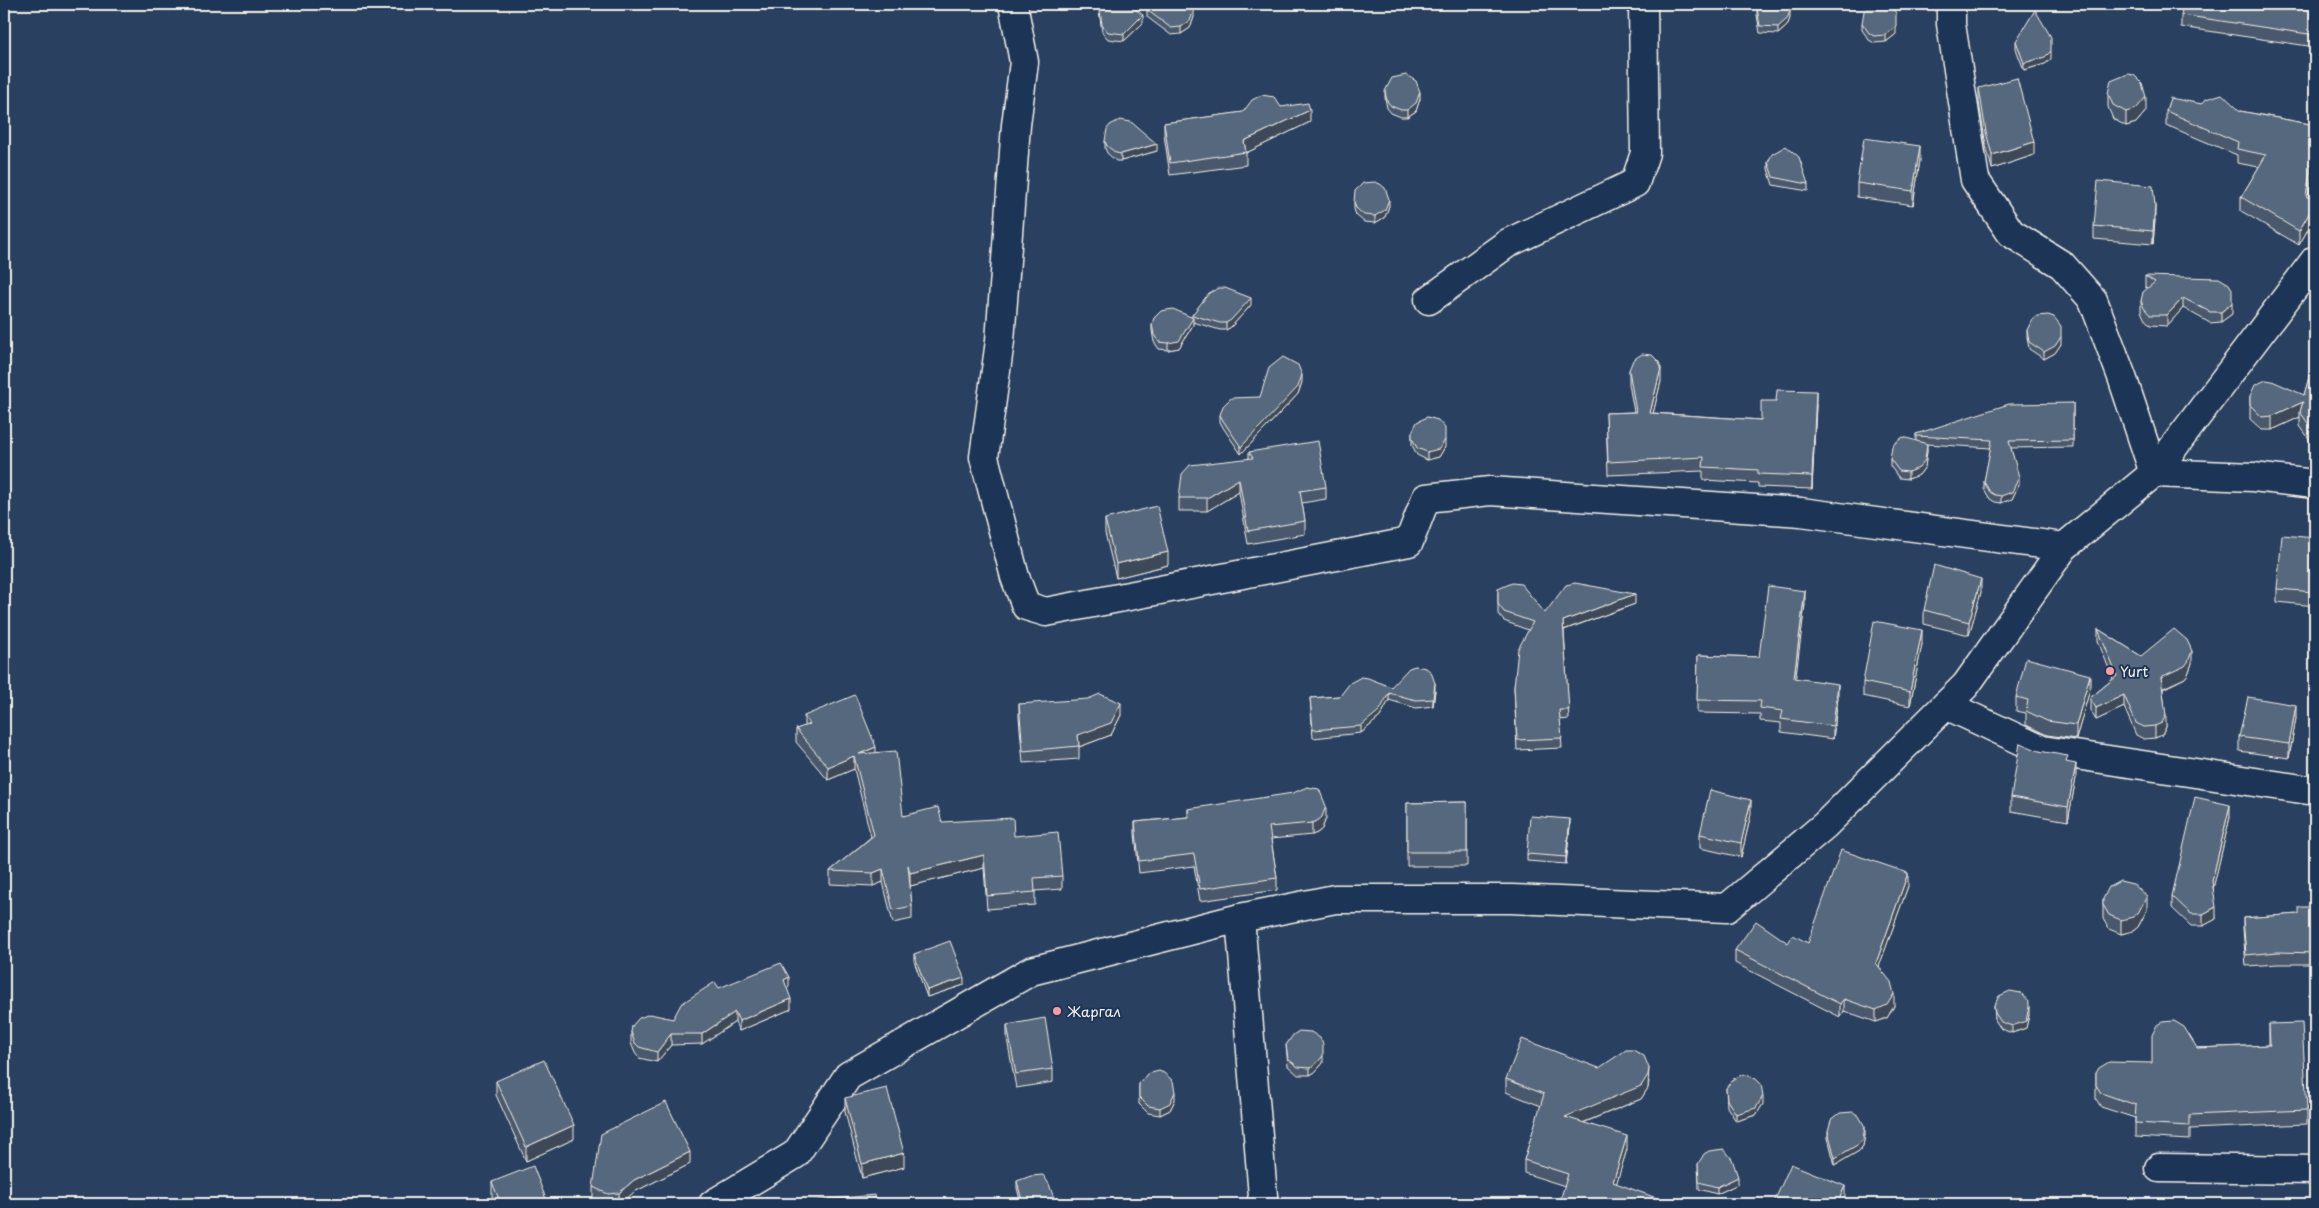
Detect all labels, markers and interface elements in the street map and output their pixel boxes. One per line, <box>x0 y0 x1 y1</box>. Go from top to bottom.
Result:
place label: Yurt <box>2120 661 2148 682</box>
marker: Yurt <box>2104 665 2116 677</box>
place label: Жаргал <box>1067 1001 1121 1022</box>
marker: Жаргал <box>1051 1005 1063 1017</box>

